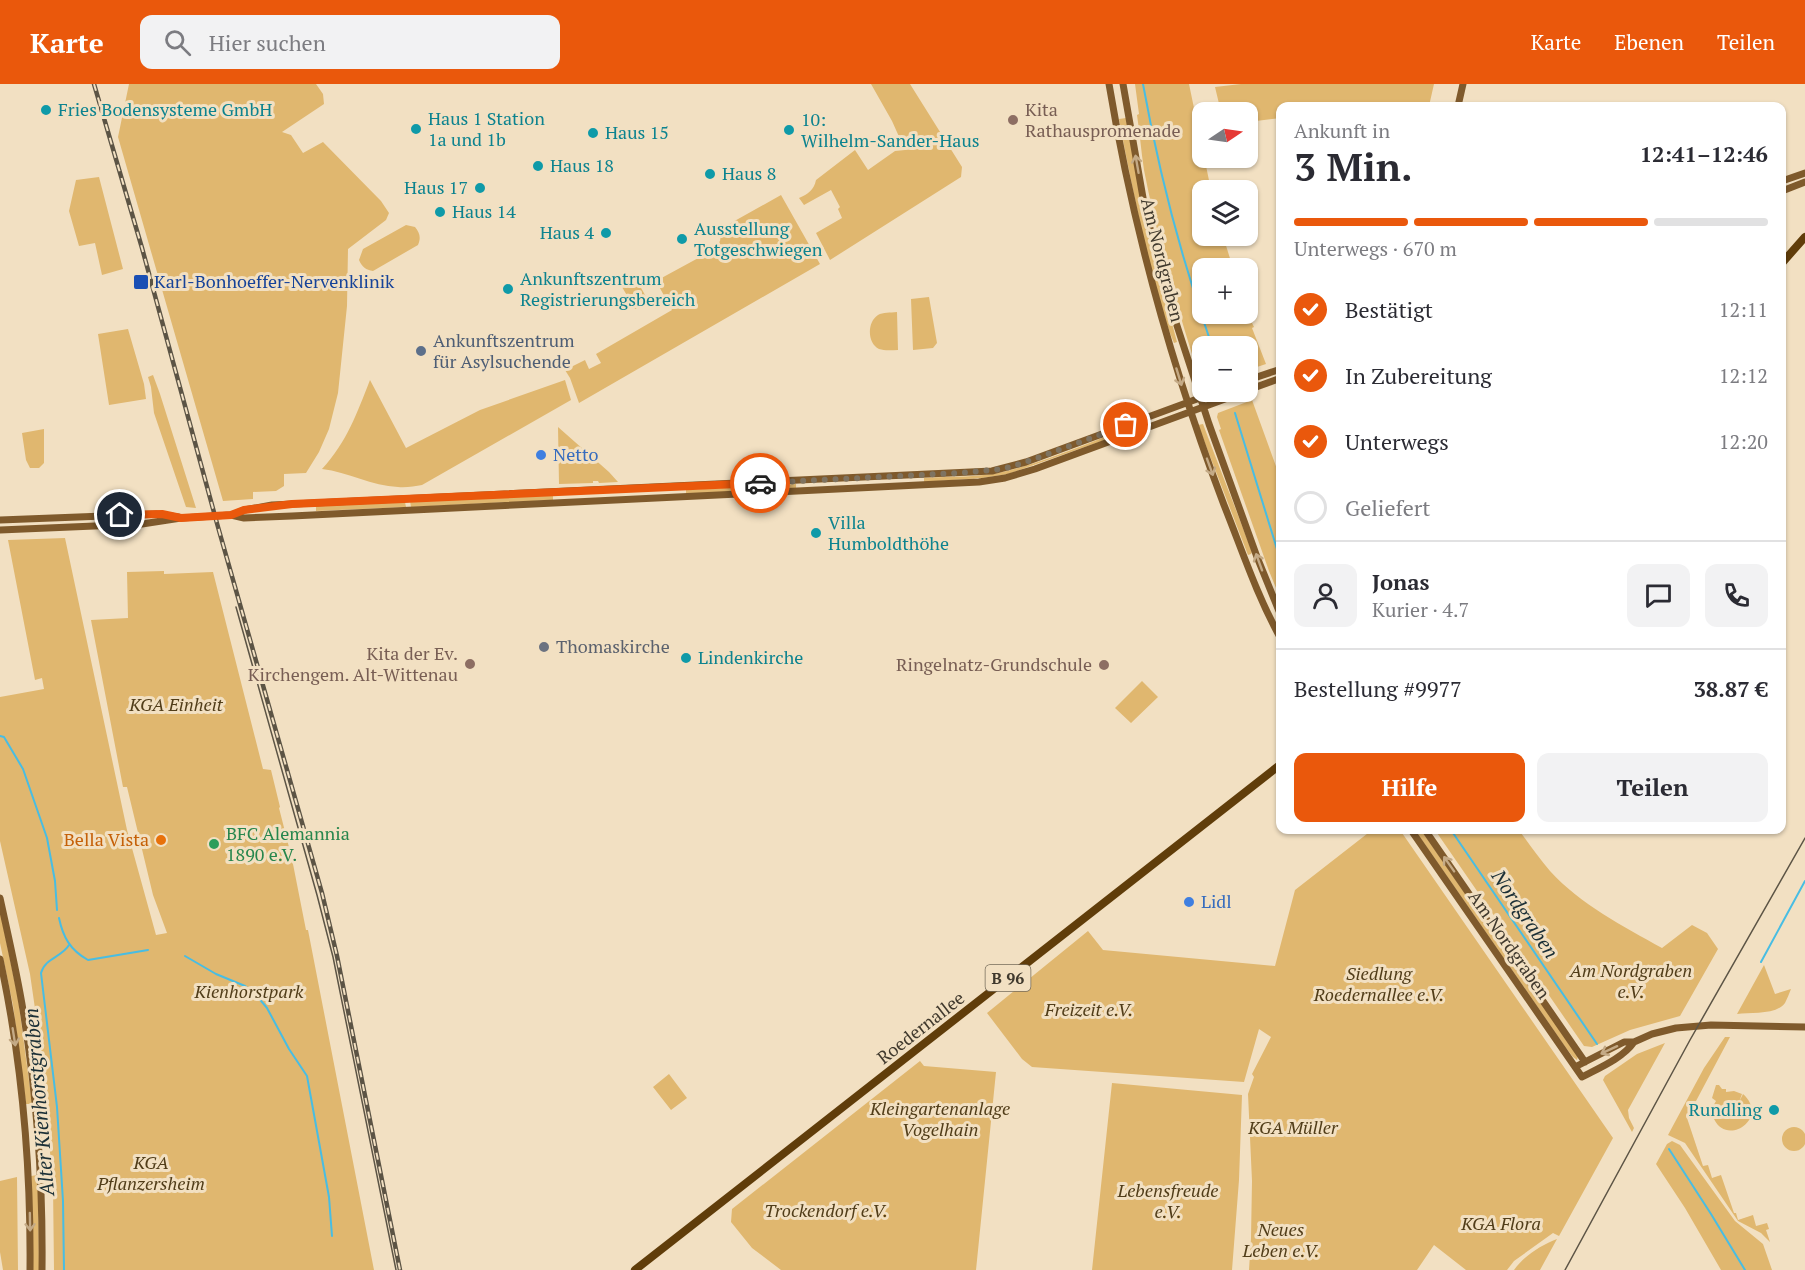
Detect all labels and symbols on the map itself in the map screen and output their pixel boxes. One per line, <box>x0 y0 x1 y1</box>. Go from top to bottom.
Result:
place label: Fries Bodensysteme GmbH <box>58 97 272 121</box>
place label: Kita Rathauspromenade <box>1025 97 1180 142</box>
north arrow <box>1192 102 1258 168</box>
marker: Fries Bodensysteme GmbH <box>39 103 53 117</box>
place label: Haus 1 Station 1a und 1b <box>428 106 545 151</box>
place label: 10: Wilhelm-Sander-Haus <box>801 107 980 152</box>
marker: Kita Rathauspromenade <box>1006 113 1020 127</box>
place label: Haus 15 <box>605 120 669 144</box>
marker: Haus 1 Station 1a und 1b <box>409 122 423 136</box>
marker: 10: Wilhelm-Sander-Haus <box>782 123 796 137</box>
marker: Haus 15 <box>586 126 600 140</box>
place label: Haus 18 <box>550 153 614 177</box>
one-way arrow <box>1131 155 1142 175</box>
marker: Haus 18 <box>531 159 545 173</box>
place label: Haus 8 <box>722 161 776 185</box>
marker: Haus 8 <box>703 167 717 181</box>
place label: Haus 17 <box>404 175 468 199</box>
marker: Haus 17 <box>473 181 487 195</box>
street label: Am Nordgraben <box>1136 195 1190 325</box>
place label: Haus 14 <box>452 199 516 223</box>
marker: Haus 14 <box>433 205 447 219</box>
place label: Ausstellung Totgeschwiegen <box>694 216 823 261</box>
place label: Haus 4 <box>540 220 594 244</box>
marker: Haus 4 <box>599 226 613 240</box>
marker: Ausstellung Totgeschwiegen <box>675 232 689 246</box>
place label: Ankunftszentrum Registrierungsbereich <box>520 266 696 311</box>
place label: Karl-Bonhoeffer-Nervenklinik <box>154 269 395 293</box>
marker: Karl-Bonhoeffer-Nervenklinik <box>132 273 150 291</box>
marker: Ankunftszentrum Registrierungsbereich <box>501 282 515 296</box>
place label: Ankunftszentrum für Asylsuchende <box>433 328 575 373</box>
marker: Ankunftszentrum für Asylsuchende <box>414 344 428 358</box>
one-way arrow <box>1174 367 1185 386</box>
pin <box>1100 399 1151 450</box>
place label: Netto <box>553 442 599 466</box>
marker: Netto <box>534 448 548 462</box>
courier <box>730 453 790 513</box>
one-way arrow <box>1205 457 1216 476</box>
pin <box>94 489 145 540</box>
place label: Villa Humboldthöhe <box>828 510 949 555</box>
marker: Villa Humboldthöhe <box>809 526 823 540</box>
one-way arrow <box>1252 553 1263 572</box>
place label: Thomaskirche <box>556 634 670 658</box>
marker: Thomaskirche <box>537 640 551 654</box>
place label: Kita der Ev. Kirchengem. Alt-Wittenau <box>248 641 458 686</box>
place label: Lindenkirche <box>698 645 803 669</box>
marker: Lindenkirche <box>679 651 693 665</box>
place label: Ringelnatz-Grundschule <box>896 652 1092 676</box>
marker: Kita der Ev. Kirchengem. Alt-Wittenau <box>463 657 477 671</box>
marker: Ringelnatz-Grundschule <box>1097 658 1111 672</box>
park label: KGA Einheit <box>128 692 224 716</box>
place label: BFC Alemannia 1890 e.V. <box>226 821 350 866</box>
place label: Bella Vista <box>64 827 149 851</box>
marker: Bella Vista <box>154 833 168 847</box>
marker: BFC Alemannia 1890 e.V. <box>207 837 221 851</box>
one-way arrow <box>1443 856 1455 872</box>
water label: Nordgraben <box>1485 863 1565 963</box>
street label: Am Nordgraben <box>1463 885 1556 1004</box>
place label: Lidl <box>1201 889 1232 913</box>
marker: Lidl <box>1182 895 1196 909</box>
park label: Am Nordgraben e.V. <box>1569 958 1692 1003</box>
park label: Siedlung Roedernallee e.V. <box>1313 961 1444 1006</box>
road number: B 96 <box>986 965 1030 991</box>
park label: Kienhorstpark <box>194 979 304 1003</box>
street label: Roedernallee <box>872 985 969 1069</box>
park label: Freizeit e.V. <box>1044 997 1133 1021</box>
water label: Alter Kienhorstgraben <box>17 1007 60 1198</box>
one-way arrow <box>9 1027 20 1047</box>
one-way arrow <box>1600 1044 1618 1056</box>
park label: Kleingartenanlage Vogelhain <box>869 1096 1010 1141</box>
place label: Rundling <box>1689 1097 1763 1121</box>
marker: Rundling <box>1767 1103 1781 1117</box>
park label: KGA Müller <box>1247 1115 1339 1139</box>
park label: KGA Pflanzersheim <box>96 1150 205 1195</box>
park label: Lebensfreude e.V. <box>1117 1178 1218 1223</box>
park label: Trockendorf e.V. <box>764 1198 888 1222</box>
one-way arrow <box>24 1211 35 1231</box>
park label: KGA Flora <box>1460 1211 1541 1235</box>
park label: Neues Leben e.V. <box>1242 1217 1319 1262</box>

